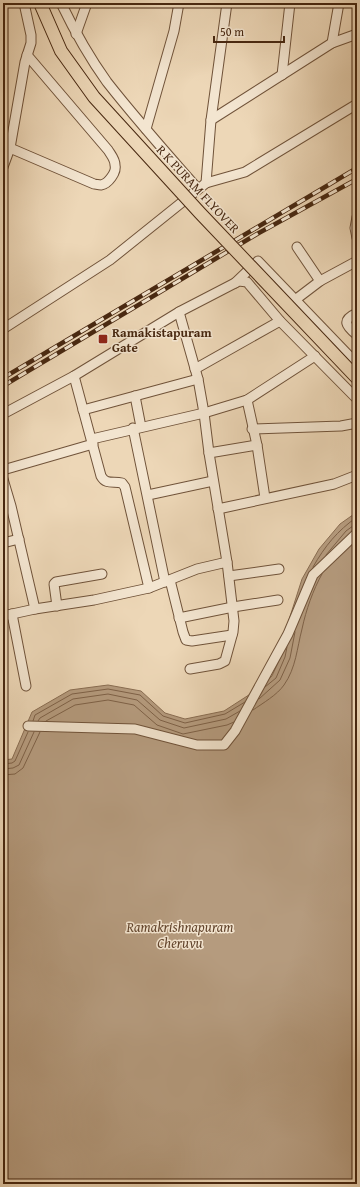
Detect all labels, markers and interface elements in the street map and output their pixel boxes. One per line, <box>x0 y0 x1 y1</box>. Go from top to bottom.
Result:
scale bar <box>214 18 284 44</box>
text: 50 m <box>220 23 244 40</box>
street label: R K PURAM FLYOVER <box>152 141 244 238</box>
place label: Ramakistapuram Gate <box>112 323 212 357</box>
marker: Ramakistapuram Gate <box>97 333 109 345</box>
water label: Ramakrishnapuram Cheruvu <box>126 917 233 953</box>

